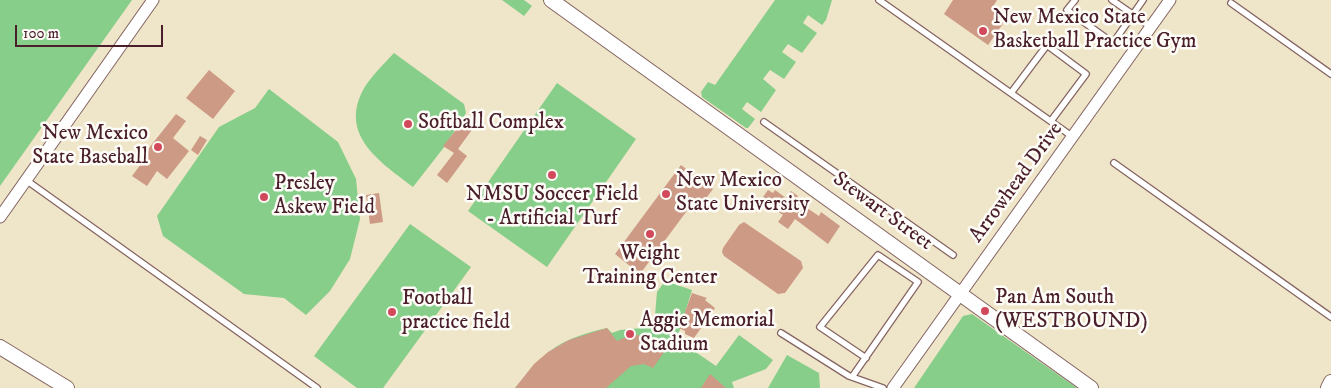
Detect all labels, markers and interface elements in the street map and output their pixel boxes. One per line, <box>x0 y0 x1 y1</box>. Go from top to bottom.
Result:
place label: New Mexico State Basketball Practice Gym <box>993 6 1197 56</box>
scale bar <box>18 15 165 47</box>
text: 100 m <box>23 24 59 43</box>
marker: New Mexico State Basketball Practice Gym <box>977 25 989 37</box>
place label: Softball Complex <box>418 111 564 137</box>
marker: Softball Complex <box>402 118 414 130</box>
street label: Arrowhead Drive <box>965 118 1069 248</box>
place label: New Mexico State Baseball <box>32 122 148 172</box>
marker: New Mexico State Baseball <box>152 141 164 153</box>
street label: Stewart Street <box>827 167 937 257</box>
marker: NMSU Soccer Field - Artificial Turf <box>546 169 558 181</box>
place label: New Mexico State University <box>676 169 809 219</box>
place label: Presley Askew Field <box>274 172 375 222</box>
place label: NMSU Soccer Field - Artificial Turf <box>466 183 638 233</box>
marker: New Mexico State University <box>660 188 672 200</box>
marker: Presley Askew Field <box>258 191 270 203</box>
marker: Weight Training Center <box>644 228 656 240</box>
place label: Weight Training Center <box>583 242 717 292</box>
place label: Pan Am South (WESTBOUND) <box>995 286 1148 336</box>
place label: Football practice field <box>402 287 510 337</box>
marker: Pan Am South (WESTBOUND) <box>979 305 991 317</box>
marker: Football practice field <box>386 306 398 318</box>
place label: Aggie Memorial Stadium <box>640 309 774 359</box>
marker: Aggie Memorial Stadium <box>624 328 636 340</box>

